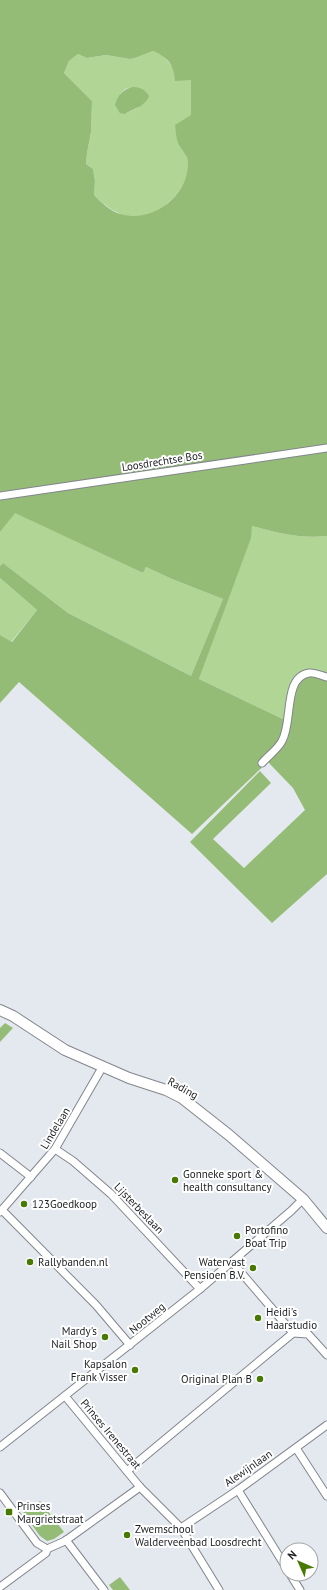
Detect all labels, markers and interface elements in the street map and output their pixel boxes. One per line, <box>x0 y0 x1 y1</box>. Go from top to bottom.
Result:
street label: Loosdrechtse Bos <box>121 448 204 474</box>
street label: Rading <box>165 1074 201 1102</box>
street label: Lindelaan <box>37 1105 73 1151</box>
place label: Gonneke sport & health consultancy <box>183 1167 272 1194</box>
marker: Gonneke sport & health consultancy <box>170 1175 180 1185</box>
street label: Lijsterbeslaan <box>111 1180 167 1236</box>
place label: 123Goedkoop <box>32 1197 97 1211</box>
marker: 123Goedkoop <box>19 1199 29 1209</box>
place label: Portofino Boat Trip <box>245 1223 288 1250</box>
marker: Portofino Boat Trip <box>232 1231 242 1241</box>
place label: Rallybanden.nl <box>38 1255 109 1269</box>
place label: Watervast Pensioen B.V. <box>184 1255 245 1282</box>
marker: Rallybanden.nl <box>25 1257 35 1267</box>
marker: Watervast Pensioen B.V. <box>248 1263 258 1273</box>
street label: Nootweg <box>126 1299 168 1337</box>
place label: Heidi's Haarstudio <box>266 1305 317 1332</box>
marker: Heidi's Haarstudio <box>253 1313 263 1323</box>
place label: Mardy's Nail Shop <box>51 1324 97 1351</box>
marker: Mardy's Nail Shop <box>100 1332 110 1342</box>
place label: Kapsalon Frank Visser <box>71 1357 127 1384</box>
marker: Kapsalon Frank Visser <box>130 1365 140 1375</box>
place label: Original Plan B <box>181 1372 252 1386</box>
marker: Original Plan B <box>255 1374 265 1384</box>
street label: Prinses Irenestraat <box>78 1396 145 1472</box>
street label: Alewijnlaan <box>221 1446 275 1490</box>
place label: Prinses Margrietstraat <box>17 1499 84 1526</box>
marker: Prinses Margrietstraat <box>4 1507 14 1517</box>
place label: Zwemschool Walderveenbad Loosdrecht <box>135 1522 262 1549</box>
marker: Zwemschool Walderveenbad Loosdrecht <box>122 1530 132 1540</box>
north arrow <box>279 1542 319 1582</box>
text: N <box>284 1547 299 1562</box>

